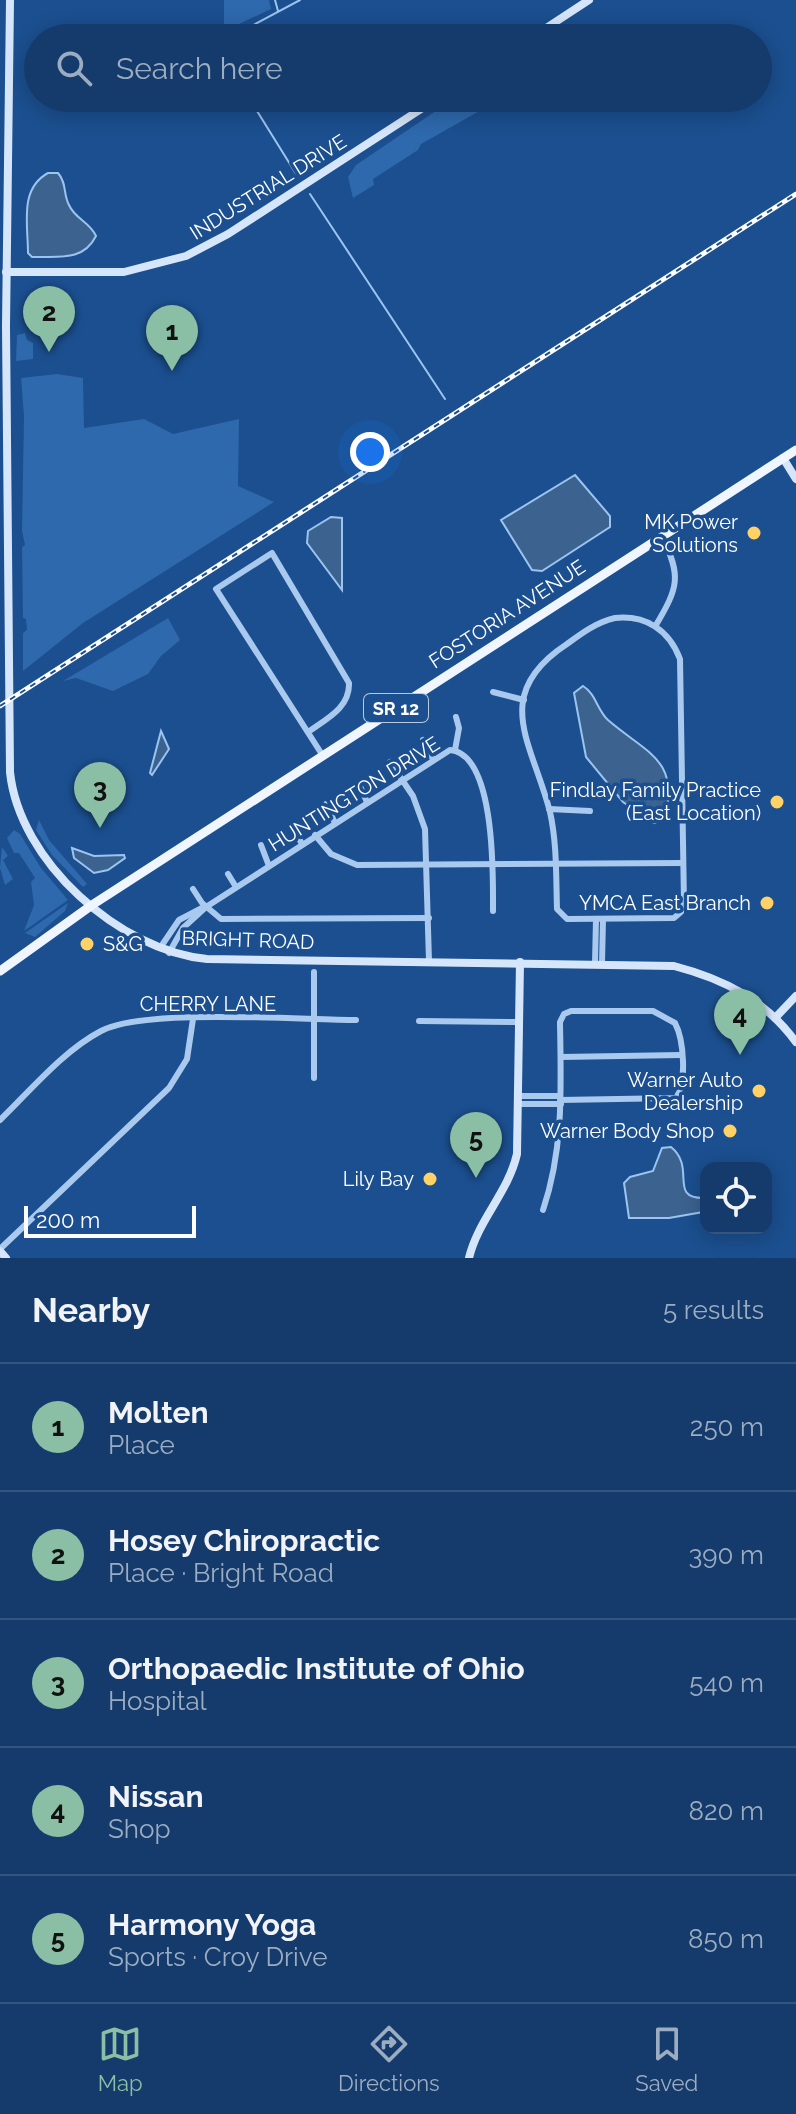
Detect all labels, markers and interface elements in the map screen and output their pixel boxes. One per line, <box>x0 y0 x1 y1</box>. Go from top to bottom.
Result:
search box <box>24 24 772 112</box>
icon: search <box>52 46 96 90</box>
text: Search here <box>116 51 283 86</box>
street label: INDUSTRIAL DRIVE <box>185 129 351 245</box>
pin: 2 <box>23 286 75 352</box>
pin: 1 <box>146 305 198 371</box>
your location <box>350 432 390 472</box>
place label: MK Power Solutions <box>644 510 738 557</box>
marker: MK Power Solutions <box>745 524 763 542</box>
street label: FOSTORIA AVENUE <box>424 554 590 674</box>
road number: SR 12 <box>364 694 428 722</box>
street label: HUNTINGTON DRIVE <box>264 732 444 856</box>
pin: 3 <box>74 762 126 828</box>
place label: Findlay Family Practice (East Location) <box>550 778 761 825</box>
marker: Findlay Family Practice (East Location) <box>768 793 786 811</box>
place label: YMCA East Branch <box>579 891 751 915</box>
marker: YMCA East Branch <box>758 894 776 912</box>
street label: BRIGHT ROAD <box>181 926 315 954</box>
place label: S&G <box>103 932 143 956</box>
marker: S&G <box>78 935 96 953</box>
pin: 4 <box>714 989 766 1055</box>
street label: CHERRY LANE <box>140 992 276 1016</box>
place label: Warner Auto Dealership <box>627 1068 743 1115</box>
marker: Warner Auto Dealership <box>750 1082 768 1100</box>
pin: 5 <box>450 1112 502 1178</box>
place label: Warner Body Shop <box>540 1119 714 1143</box>
marker: Warner Body Shop <box>721 1122 739 1140</box>
map controls <box>700 1162 772 1234</box>
button: locate <box>700 1162 772 1234</box>
place label: Lily Bay <box>343 1167 414 1191</box>
marker: Lily Bay <box>421 1170 439 1188</box>
scale bar <box>24 1202 196 1238</box>
text: 200 m <box>36 1207 100 1233</box>
text: Nearby <box>32 1290 150 1330</box>
text: 5 results <box>663 1295 764 1325</box>
text: Molten <box>108 1395 209 1430</box>
text: 1 <box>52 1412 64 1442</box>
text: 250 m <box>690 1412 764 1442</box>
text: Place <box>108 1430 175 1460</box>
text: Hosey Chiropractic <box>108 1523 380 1558</box>
text: 2 <box>51 1540 65 1570</box>
text: 390 m <box>688 1540 764 1570</box>
text: Place · Bright Road <box>108 1558 334 1588</box>
text: Orthopaedic Institute of Ohio <box>108 1651 525 1686</box>
text: 3 <box>51 1668 65 1698</box>
text: 540 m <box>689 1668 764 1698</box>
text: Hospital <box>108 1686 207 1716</box>
text: Nissan <box>108 1779 204 1814</box>
text: 4 <box>51 1796 65 1826</box>
text: 820 m <box>689 1796 764 1826</box>
text: Shop <box>108 1814 170 1844</box>
text: Harmony Yoga <box>108 1907 316 1942</box>
text: 5 <box>51 1924 65 1954</box>
text: 850 m <box>688 1924 764 1954</box>
text: Sports · Croy Drive <box>108 1942 327 1972</box>
tab: Map <box>98 2022 143 2096</box>
tab: Directions <box>338 2022 440 2096</box>
tab: Saved <box>635 2022 698 2096</box>

